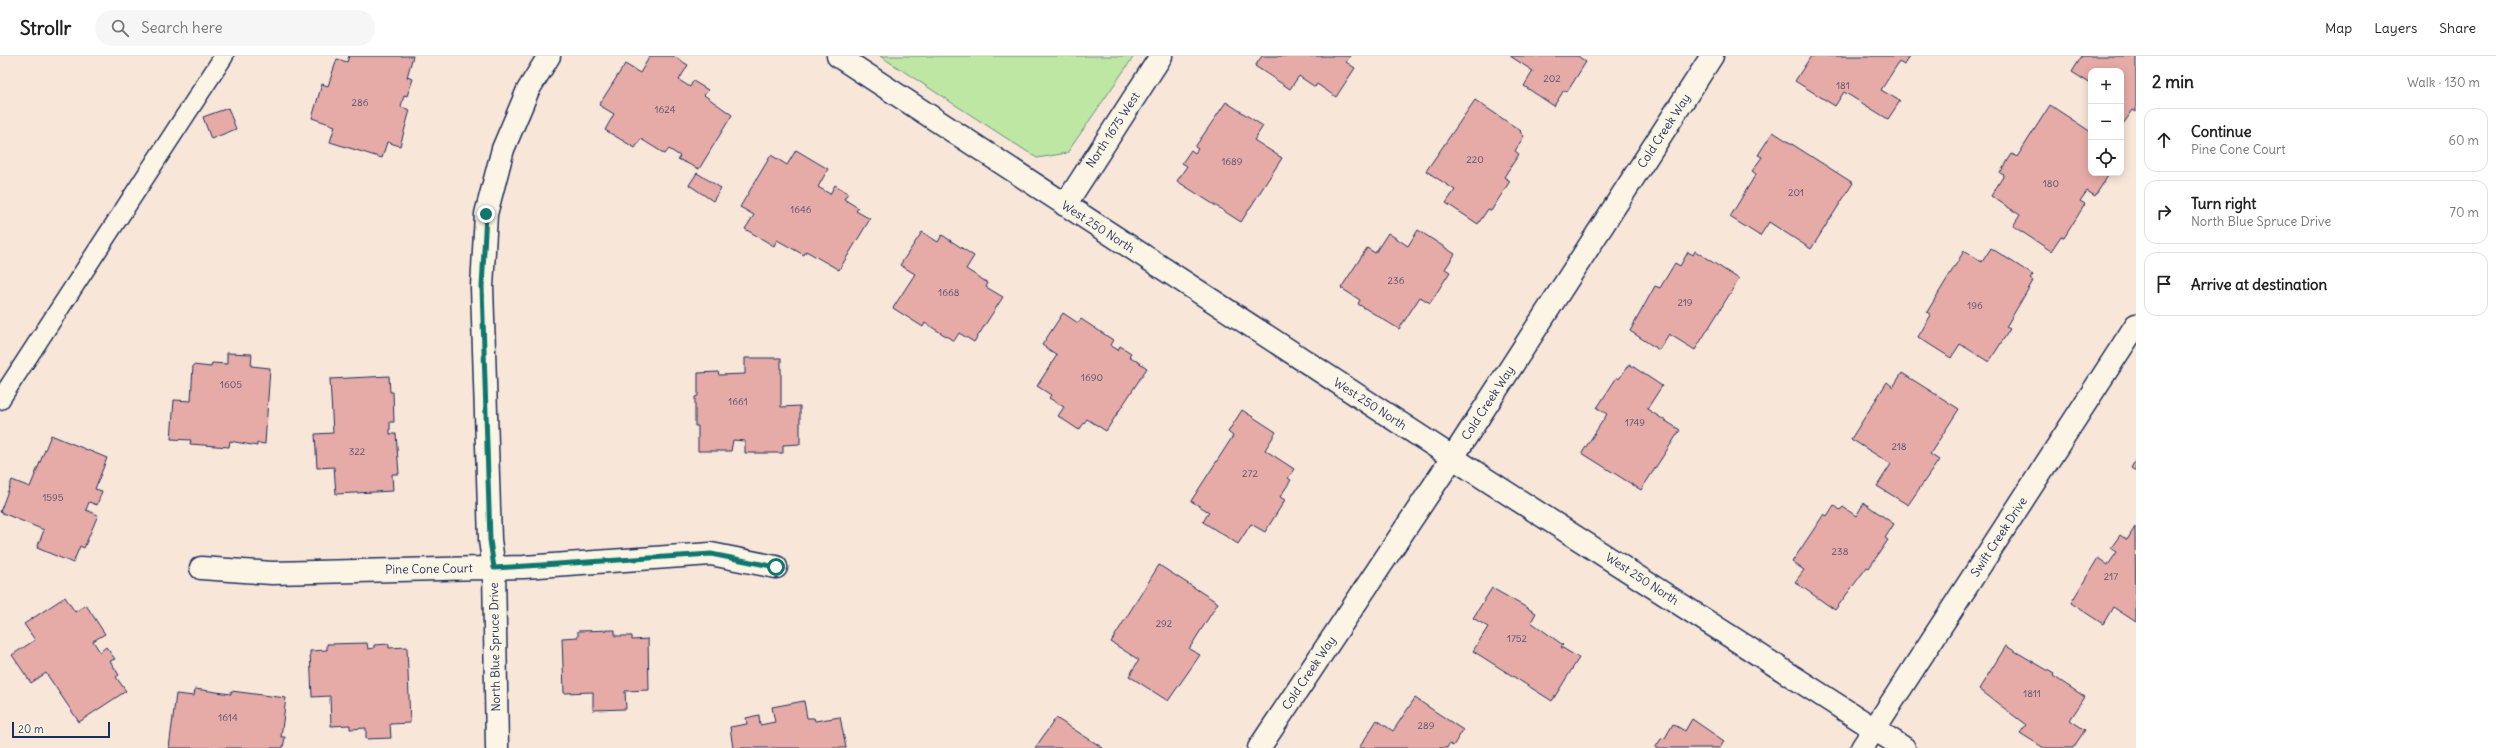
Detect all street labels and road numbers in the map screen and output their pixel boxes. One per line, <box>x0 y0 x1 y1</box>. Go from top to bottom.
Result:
street label: North 1675 West <box>1082 89 1143 170</box>
street label: Cold Creek Way <box>1634 91 1693 171</box>
street label: West 250 North <box>1059 197 1138 256</box>
street label: Cold Creek Way <box>1458 363 1517 443</box>
street label: West 250 North <box>1331 374 1410 433</box>
street label: Swift Creek Drive <box>1967 494 2030 579</box>
street label: West 250 North <box>1603 549 1682 608</box>
street label: Pine Cone Court <box>385 560 473 577</box>
street label: North Blue Spruce Drive <box>486 582 503 712</box>
street label: Cold Creek Way <box>1278 633 1339 712</box>

